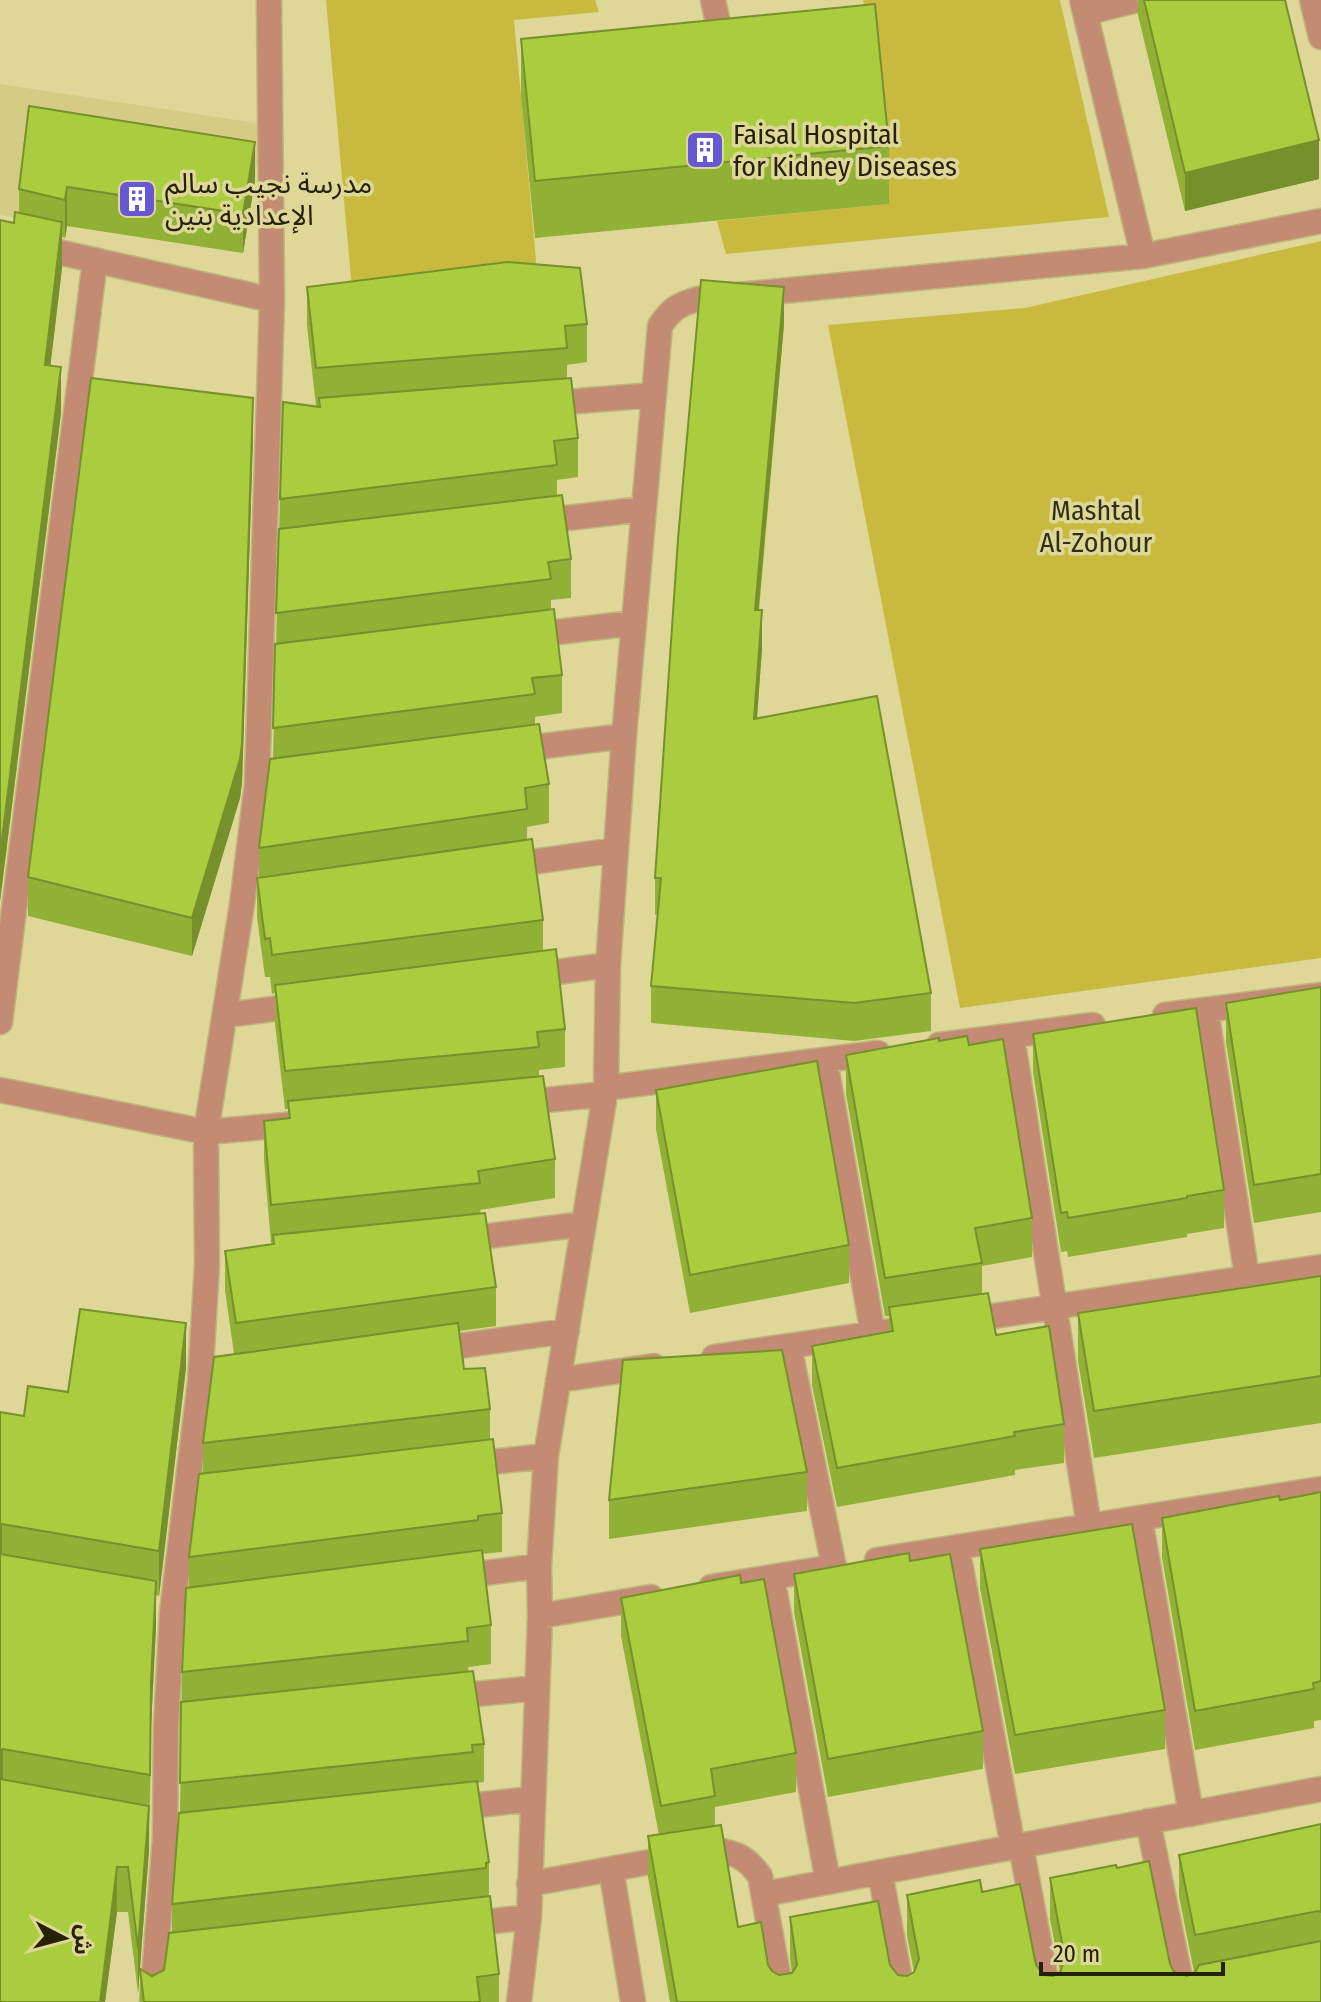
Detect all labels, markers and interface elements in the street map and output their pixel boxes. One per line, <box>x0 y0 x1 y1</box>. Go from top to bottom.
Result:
place label: Faisal Hospital for Kidney Diseases <box>733 118 957 183</box>
building icon: Faisal Hospital for Kidney Diseases <box>684 129 726 171</box>
place label: مدرسة نجيب سالم الإعدادية بنين <box>165 167 372 234</box>
building icon: مدرسة نجيب سالم الإعدادية بنين <box>116 178 158 220</box>
park label: Mashtal Al-Zohour <box>1040 494 1153 559</box>
north arrow <box>24 1898 104 1978</box>
text: ش <box>68 1924 98 1956</box>
scale bar <box>1041 1926 1223 1976</box>
text: 20 m <box>1053 1940 1100 1968</box>

